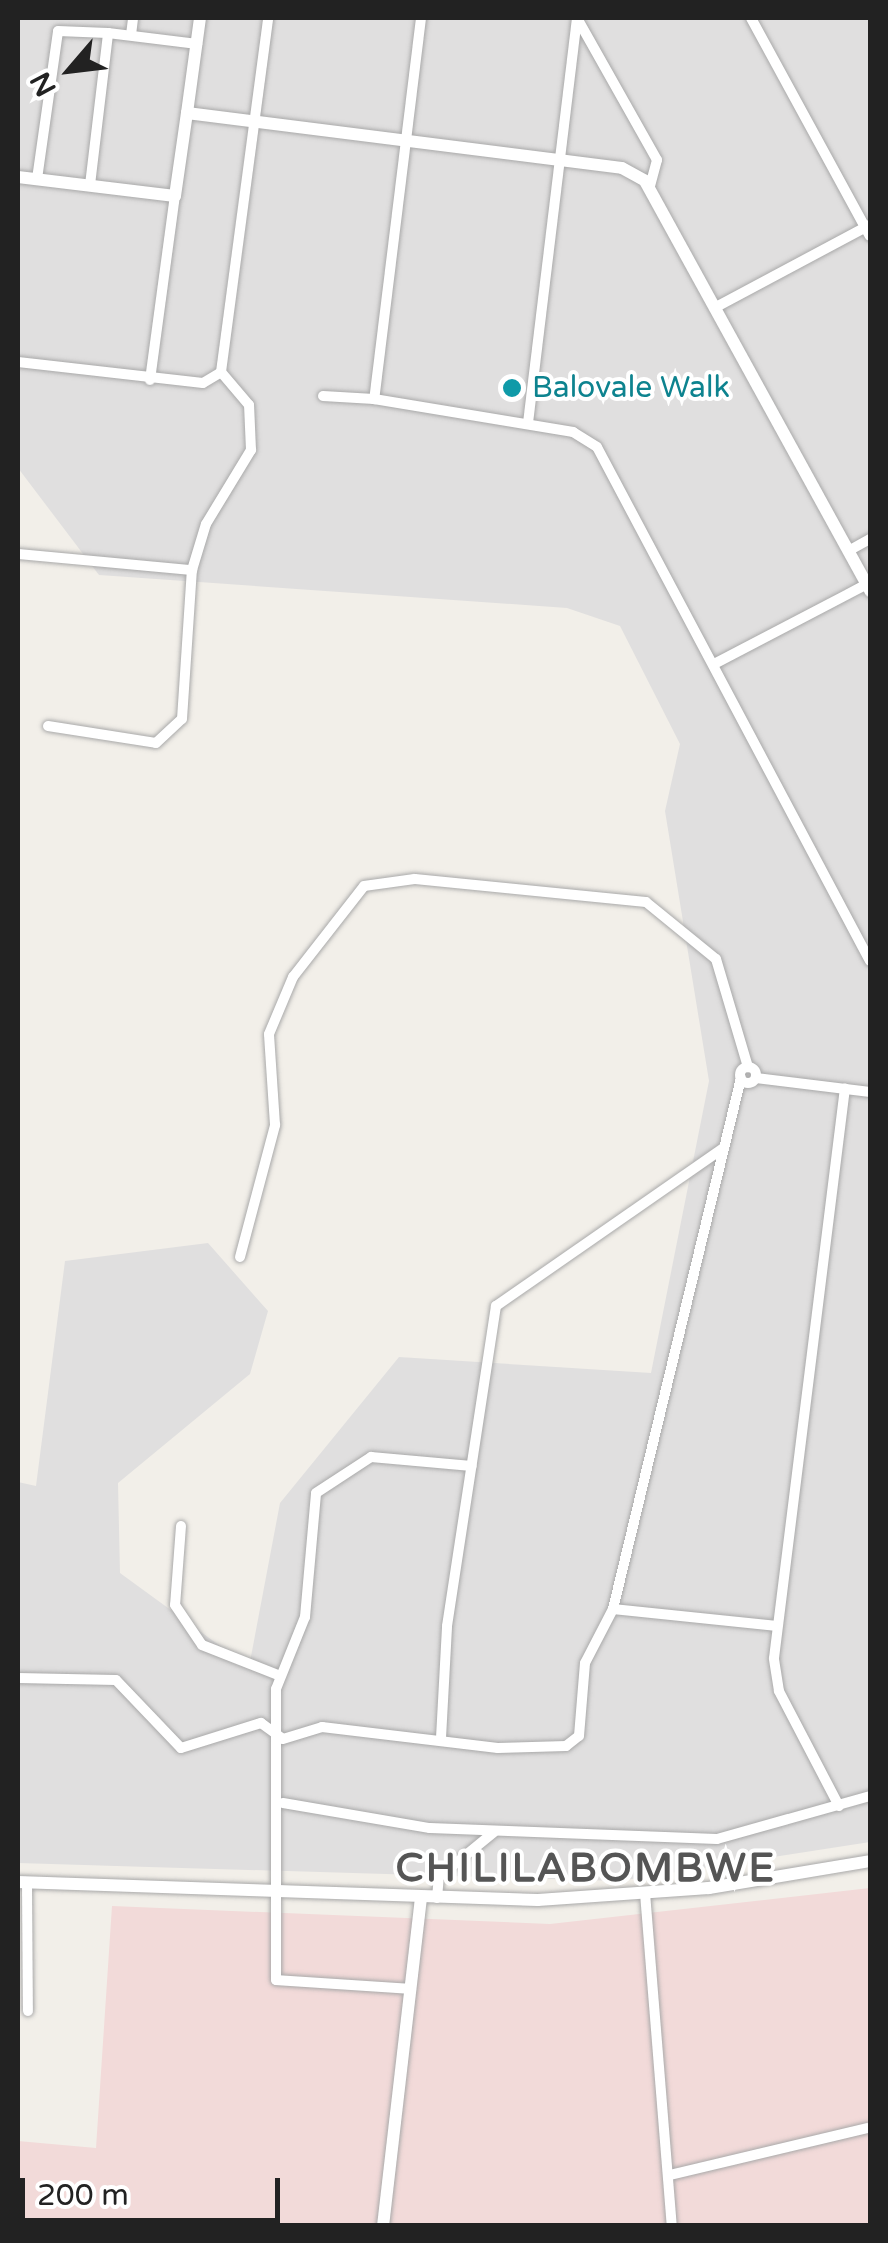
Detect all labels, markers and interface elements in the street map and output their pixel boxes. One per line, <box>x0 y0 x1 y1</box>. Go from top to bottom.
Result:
north arrow <box>20 20 120 120</box>
text: N <box>23 66 64 102</box>
place label: Balovale Walk <box>532 370 730 406</box>
marker: Balovale Walk <box>501 377 523 399</box>
district label: CHILILABOMBWE <box>396 1844 776 1892</box>
scale bar <box>25 2158 285 2220</box>
text: 200 m <box>37 2177 129 2214</box>

